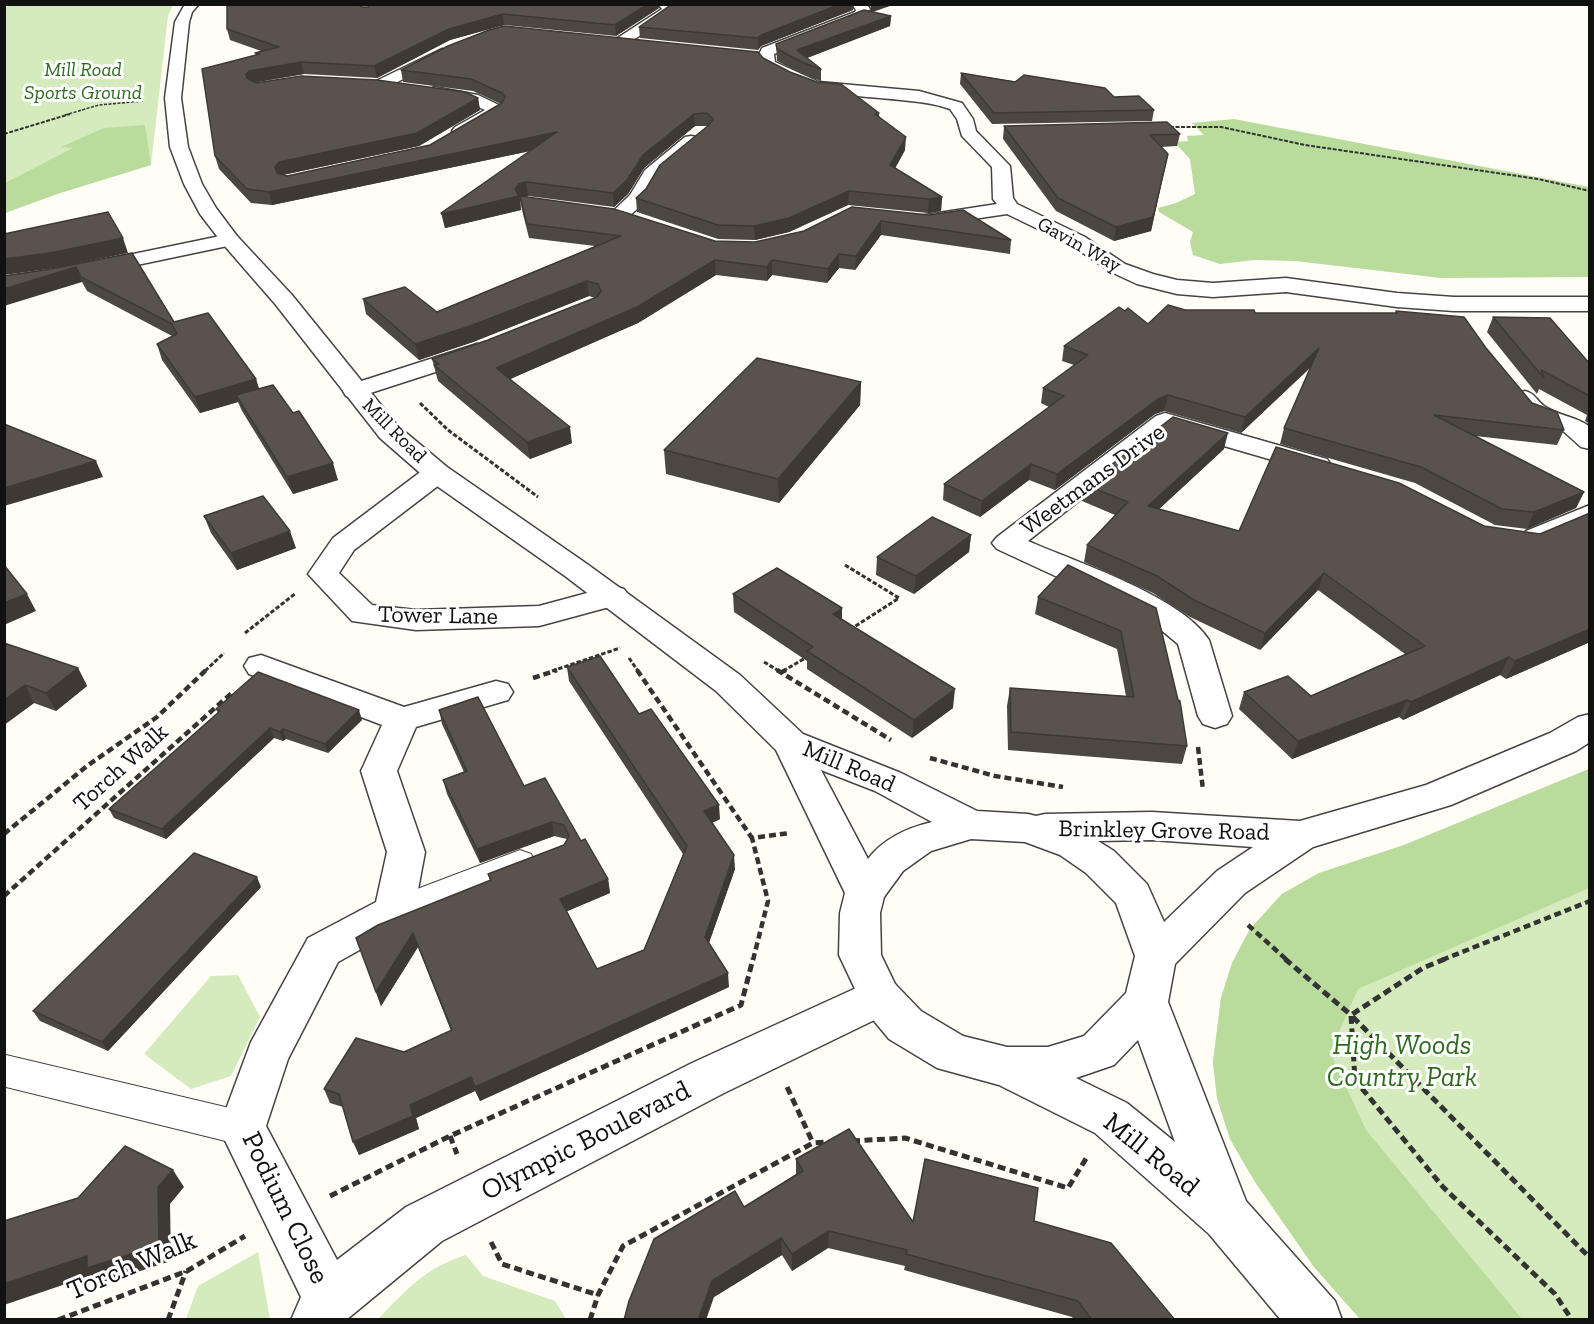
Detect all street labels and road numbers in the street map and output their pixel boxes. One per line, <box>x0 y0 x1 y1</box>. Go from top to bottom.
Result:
street label: Gavin Way <box>1033 212 1125 278</box>
street label: Mill Road <box>357 394 431 468</box>
street label: Weetmans Drive <box>1015 418 1171 542</box>
street label: Tower Lane <box>378 601 498 631</box>
street label: Torch Walk <box>68 718 174 818</box>
street label: Mill Road <box>798 735 900 799</box>
street label: Brinkley Grove Road <box>1058 815 1270 847</box>
street label: Olympic Boulevard <box>476 1074 696 1208</box>
street label: Mill Road <box>1096 1106 1206 1204</box>
street label: Podium Close <box>234 1127 336 1289</box>
street label: Torch Walk <box>62 1224 202 1308</box>

